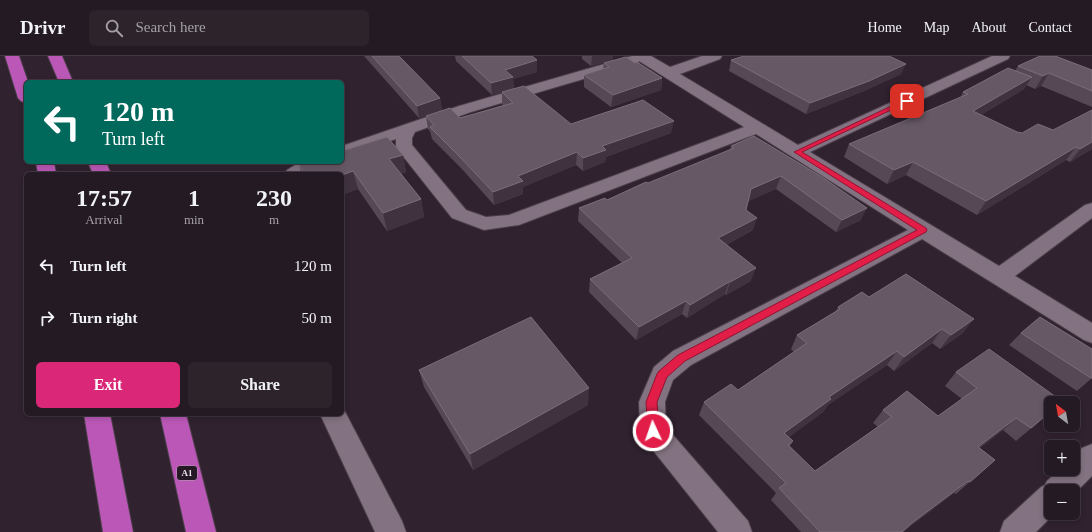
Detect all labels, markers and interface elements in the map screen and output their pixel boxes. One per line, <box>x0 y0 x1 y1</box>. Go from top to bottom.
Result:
search box <box>89 10 369 46</box>
text: Drivr <box>20 17 65 38</box>
icon: search <box>103 17 125 39</box>
text: Search here <box>135 19 206 35</box>
text: Home <box>868 20 902 35</box>
text: Map <box>924 20 949 35</box>
text: About <box>971 20 1006 35</box>
text: Contact <box>1028 20 1072 35</box>
pin <box>890 84 924 118</box>
icon: arrive <box>896 90 918 112</box>
icon: left <box>36 96 88 148</box>
text: 120 m <box>102 96 174 127</box>
text: Turn left <box>102 129 165 149</box>
text: 17:57 <box>76 185 132 211</box>
text: 1 <box>188 185 200 211</box>
text: 230 <box>256 185 292 211</box>
text: Arrival <box>85 212 123 227</box>
text: min <box>184 212 204 227</box>
text: m <box>269 212 279 227</box>
icon: left <box>36 255 58 277</box>
text: Turn left <box>70 258 127 274</box>
text: 120 m <box>294 258 332 274</box>
icon: right <box>36 307 58 329</box>
text: Turn right <box>70 310 137 326</box>
text: 50 m <box>302 310 332 326</box>
button: Exit <box>36 362 180 408</box>
button: Share <box>188 362 332 408</box>
north arrow <box>1044 396 1080 432</box>
map controls <box>1044 396 1080 520</box>
position arrow <box>632 410 674 452</box>
button: + <box>1044 440 1080 476</box>
road number: A1 <box>177 466 197 480</box>
button: − <box>1044 484 1080 520</box>

